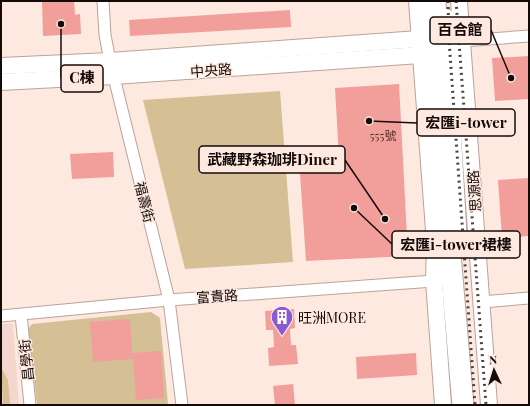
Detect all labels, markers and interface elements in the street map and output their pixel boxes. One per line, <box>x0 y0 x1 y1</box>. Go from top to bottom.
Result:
callout: 百合館 <box>430 17 491 44</box>
text: 百合館 <box>437 19 483 39</box>
street label: 中央路 <box>189 59 233 81</box>
callout: C棟 <box>61 65 103 92</box>
text: C棟 <box>69 67 95 87</box>
callout: 宏匯i-tower <box>417 109 515 136</box>
text: 宏匯i-tower <box>425 112 507 132</box>
house number: 555號 <box>370 127 396 143</box>
callout: 武藏野森珈琲Diner <box>199 146 345 173</box>
text: 武藏野森珈琲Diner <box>207 149 337 169</box>
street label: 思源路 <box>463 169 485 213</box>
street label: 福壽街 <box>131 179 159 225</box>
callout: 宏匯i-tower裙樓 <box>392 231 520 258</box>
text: 宏匯i-tower裙樓 <box>400 234 512 254</box>
street label: 富貴路 <box>195 285 239 307</box>
building icon: 旺洲MORE <box>269 304 295 337</box>
place label: 旺洲MORE <box>298 308 366 327</box>
street label: 昌學街 <box>14 338 38 382</box>
north arrow <box>474 350 514 390</box>
text: N <box>489 352 498 367</box>

